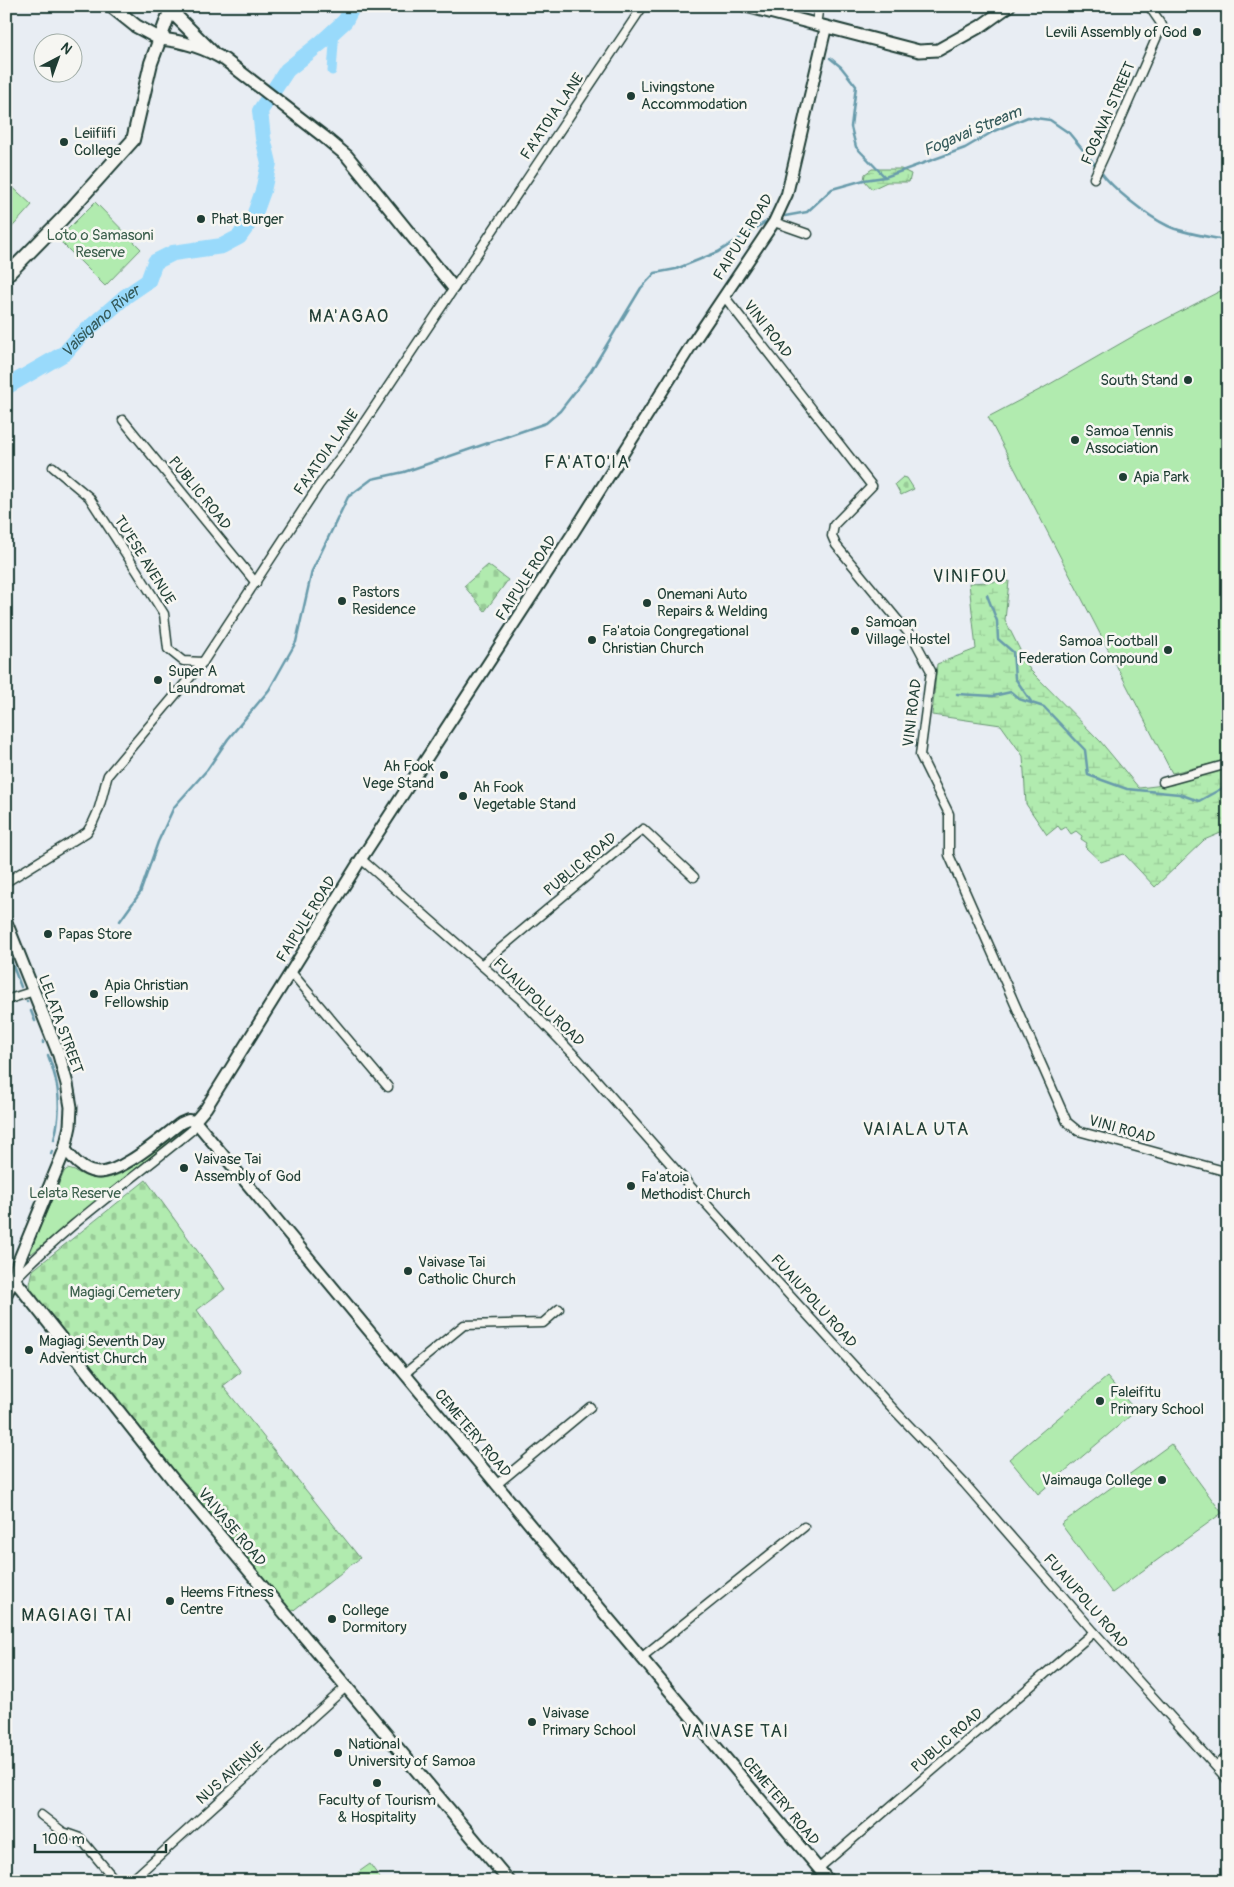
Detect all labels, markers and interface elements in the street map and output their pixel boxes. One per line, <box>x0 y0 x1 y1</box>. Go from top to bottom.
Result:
place label: Levili Assembly of God <box>1045 23 1187 42</box>
marker: Levili Assembly of God <box>1191 26 1203 38</box>
north arrow <box>32 32 82 82</box>
text: N <box>57 39 75 58</box>
street label: FOGAVAI STREET <box>1077 59 1140 168</box>
street label: FA'ATOIA LANE <box>516 69 588 163</box>
place label: Livingstone Accommodation <box>641 78 747 114</box>
marker: Livingstone Accommodation <box>625 90 637 102</box>
water label: Fogavai Stream <box>920 101 1025 161</box>
place label: Leiifiifi College <box>74 124 121 160</box>
marker: Leiifiifi College <box>58 136 70 148</box>
street label: FAIPULE ROAD <box>709 191 777 284</box>
place label: Phat Burger <box>211 210 284 229</box>
marker: Phat Burger <box>195 213 207 225</box>
park label: Loto o Samasoni Reserve <box>47 226 154 262</box>
water label: Vaisigano River <box>57 279 146 362</box>
street label: VINI ROAD <box>739 297 796 362</box>
district label: MA'AGAO <box>309 305 389 328</box>
place label: South Stand <box>1100 371 1178 390</box>
marker: South Stand <box>1182 374 1194 386</box>
street label: FA'ATOIA LANE <box>290 406 363 499</box>
place label: Samoa Tennis Association <box>1085 422 1173 458</box>
marker: Samoa Tennis Association <box>1069 434 1081 446</box>
district label: FA'ATO'IA <box>544 451 630 474</box>
street label: PUBLIC ROAD <box>164 453 235 534</box>
place label: Apia Park <box>1133 468 1190 487</box>
marker: Apia Park <box>1117 471 1129 483</box>
street label: TU'ESE AVENUE <box>110 512 180 609</box>
street label: FAIPULE ROAD <box>492 532 561 625</box>
district label: VINIFOU <box>933 565 1007 588</box>
place label: Pastors Residence <box>352 583 416 619</box>
place label: Onemani Auto Repairs & Welding <box>657 585 767 621</box>
marker: Pastors Residence <box>336 595 348 607</box>
marker: Onemani Auto Repairs & Welding <box>641 597 653 609</box>
place label: Samoan Village Hostel <box>865 613 950 649</box>
place label: Fa'atoia Congregational Christian Church <box>602 622 749 658</box>
marker: Samoan Village Hostel <box>849 625 861 637</box>
place label: Samoa Football Federation Compound <box>1018 632 1158 668</box>
marker: Fa'atoia Congregational Christian Church <box>586 634 598 646</box>
marker: Samoa Football Federation Compound <box>1162 644 1174 656</box>
place label: Super A Laundromat <box>168 662 246 698</box>
marker: Super A Laundromat <box>152 674 164 686</box>
street label: VINI ROAD <box>899 678 926 748</box>
place label: Ah Fook Vege Stand <box>362 757 435 793</box>
marker: Ah Fook Vege Stand <box>438 769 450 781</box>
place label: Ah Fook Vegetable Stand <box>473 778 576 814</box>
marker: Ah Fook Vegetable Stand <box>457 790 469 802</box>
street label: PUBLIC ROAD <box>540 828 621 900</box>
street label: FAIPULE ROAD <box>272 873 340 966</box>
place label: Papas Store <box>58 925 133 944</box>
marker: Papas Store <box>42 928 54 940</box>
street label: FUAIUPOLU ROAD <box>489 954 588 1051</box>
street label: LELATA STREET <box>34 972 87 1076</box>
place label: Apia Christian Fellowship <box>104 976 188 1012</box>
marker: Apia Christian Fellowship <box>88 988 100 1000</box>
street label: VINI ROAD <box>1086 1111 1157 1148</box>
district label: VAIALA UTA <box>863 1118 969 1141</box>
place label: Vaivase Tai Assembly of God <box>194 1150 301 1186</box>
marker: Vaivase Tai Assembly of God <box>178 1162 190 1174</box>
place label: Fa'atoia Methodist Church <box>641 1168 750 1204</box>
marker: Fa'atoia Methodist Church <box>625 1180 637 1192</box>
park label: Lelata Reserve <box>29 1184 122 1203</box>
street label: FUAIUPOLU ROAD <box>767 1251 861 1352</box>
place label: Vaivase Tai Catholic Church <box>418 1253 516 1289</box>
marker: Vaivase Tai Catholic Church <box>402 1265 414 1277</box>
park label: Magiagi Cemetery <box>70 1283 181 1302</box>
place label: Magiagi Seventh Day Adventist Church <box>39 1332 165 1368</box>
marker: Magiagi Seventh Day Adventist Church <box>23 1344 35 1356</box>
place label: Faleifitu Primary School <box>1110 1383 1204 1419</box>
street label: CEMETERY ROAD <box>430 1385 515 1481</box>
marker: Faleifitu Primary School <box>1094 1395 1106 1407</box>
place label: Vaimauga College <box>1042 1471 1153 1490</box>
marker: Vaimauga College <box>1156 1474 1168 1486</box>
street label: VAIVASE ROAD <box>193 1484 270 1570</box>
street label: FUAIUPOLU ROAD <box>1039 1550 1132 1653</box>
place label: Heems Fitness Centre <box>180 1583 274 1619</box>
marker: Heems Fitness Centre <box>164 1595 176 1607</box>
place label: College Dormitory <box>342 1601 407 1637</box>
district label: MAGIAGI TAI <box>21 1604 133 1627</box>
marker: College Dormitory <box>326 1613 338 1625</box>
place label: Vaivase Primary School <box>542 1704 636 1740</box>
street label: PUBLIC ROAD <box>907 1704 987 1777</box>
marker: Vaivase Primary School <box>526 1716 538 1728</box>
district label: VAIVASE TAI <box>681 1720 789 1743</box>
place label: National University of Samoa <box>348 1735 476 1771</box>
street label: NUS AVENUE <box>192 1738 268 1809</box>
marker: National University of Samoa <box>332 1747 344 1759</box>
street label: CEMETERY ROAD <box>738 1753 823 1849</box>
marker: Faculty of Tourism & Hospitality <box>371 1777 383 1789</box>
place label: Faculty of Tourism & Hospitality <box>318 1791 436 1827</box>
scale bar <box>35 1822 166 1854</box>
text: 100 m <box>42 1830 85 1849</box>

